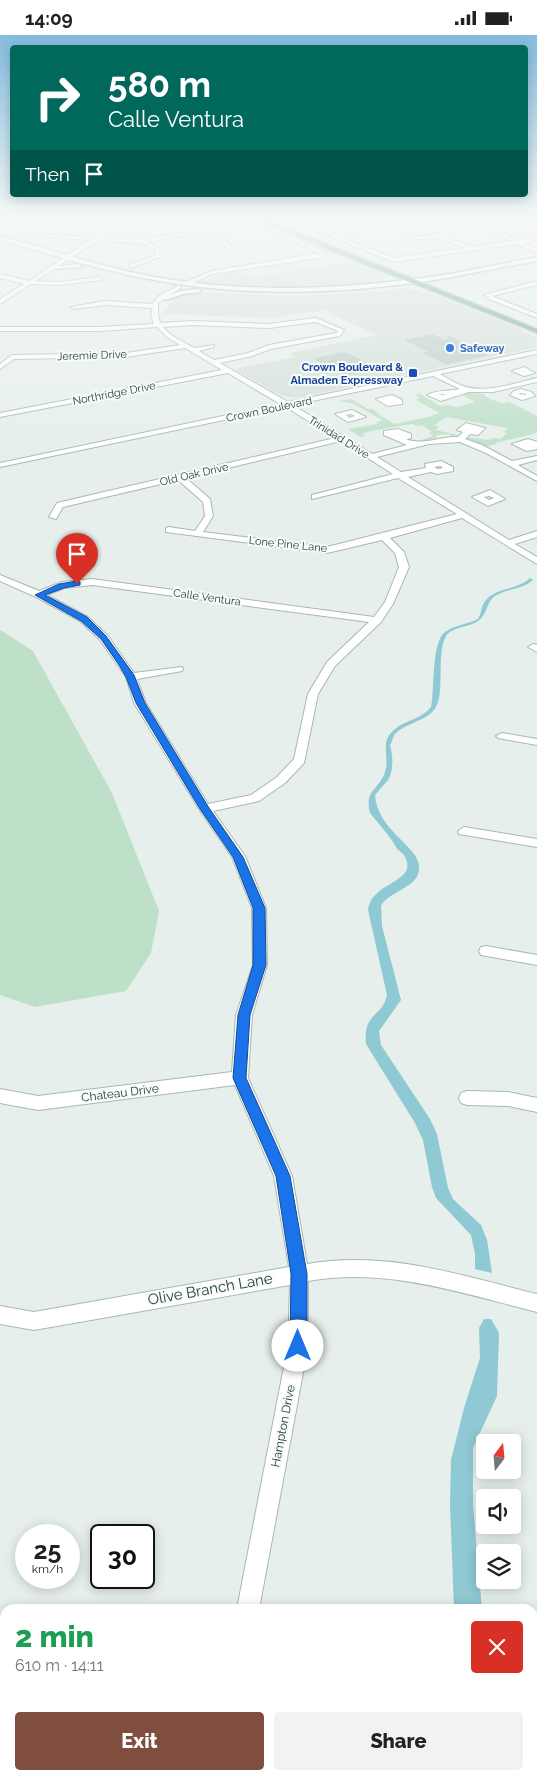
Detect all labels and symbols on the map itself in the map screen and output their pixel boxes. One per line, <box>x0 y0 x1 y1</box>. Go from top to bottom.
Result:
marker: Safeway <box>444 342 456 354</box>
place label: Safeway <box>460 342 505 355</box>
street label: Jeremie Drive <box>57 348 128 363</box>
place label: Crown Boulevard & Almaden Expressway <box>290 361 403 387</box>
marker: Crown Boulevard & Almaden Expressway <box>407 367 419 379</box>
street label: Northridge Drive <box>71 379 157 408</box>
street label: Crown Boulevard <box>225 394 313 425</box>
street label: Trinidad Drive <box>306 413 372 462</box>
street label: Old Oak Drive <box>159 460 230 489</box>
pin <box>56 533 98 584</box>
street label: Lone Pine Lane <box>248 534 328 555</box>
street label: Calle Ventura <box>172 586 242 609</box>
street label: Chateau Drive <box>80 1081 160 1105</box>
street label: Olive Branch Lane <box>146 1269 274 1309</box>
position arrow <box>271 1319 323 1371</box>
street label: Hampton Drive <box>268 1384 298 1468</box>
north arrow <box>476 1434 521 1479</box>
speed limit sign: 30 <box>90 1524 155 1589</box>

